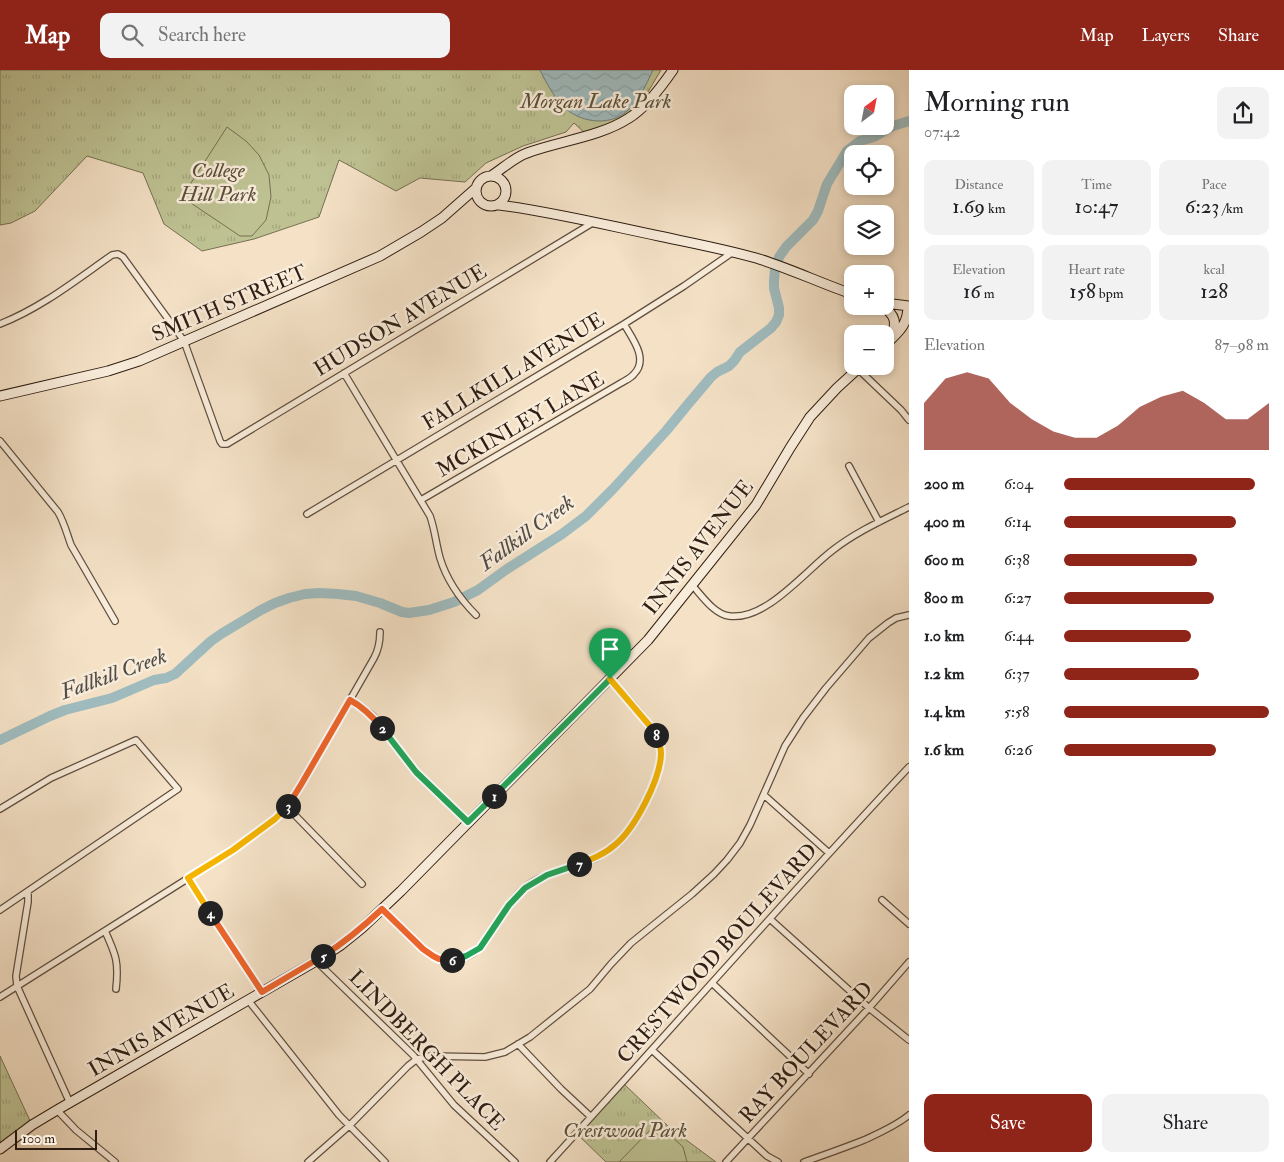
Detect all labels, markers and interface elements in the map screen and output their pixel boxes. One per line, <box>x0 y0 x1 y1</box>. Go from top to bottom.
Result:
search box <box>100 13 450 58</box>
text: Map <box>25 20 70 51</box>
icon: search <box>118 21 146 49</box>
text: Search here <box>158 23 246 47</box>
text: Map <box>1080 24 1114 47</box>
text: Layers <box>1142 24 1190 47</box>
text: Share <box>1218 24 1259 47</box>
north arrow <box>844 85 894 135</box>
map controls <box>844 85 894 375</box>
text: Morning run <box>924 85 1070 120</box>
button: share <box>1217 87 1269 139</box>
park label: Morgan Lake Park <box>519 88 671 115</box>
text: 07:42 <box>924 122 960 142</box>
button: locate <box>844 145 894 195</box>
park label: College Hill Park <box>179 157 256 208</box>
text: Distance <box>954 176 1003 193</box>
text: Time <box>1081 176 1112 193</box>
text: Pace <box>1202 176 1227 193</box>
text: 1.69 <box>952 193 985 220</box>
text: 10:47 <box>1075 193 1118 220</box>
text: 6:23 <box>1185 193 1219 220</box>
text: km <box>985 200 1006 217</box>
text: /km <box>1219 200 1243 217</box>
button: layers <box>844 205 894 255</box>
street label: SMITH STREET <box>148 258 311 348</box>
street label: HUDSON AVENUE <box>309 258 492 383</box>
text: Elevation <box>952 261 1006 278</box>
text: Heart rate <box>1068 261 1125 278</box>
text: kcal <box>1203 261 1225 278</box>
button: + <box>844 265 894 315</box>
text: 16 <box>963 278 981 305</box>
text: 158 <box>1069 278 1096 305</box>
text: 128 <box>1200 278 1228 305</box>
text: m <box>981 285 995 302</box>
text: bpm <box>1096 285 1124 302</box>
street label: FALLKILL AVENUE <box>417 306 609 437</box>
button: − <box>844 325 894 375</box>
text: Elevation <box>924 335 985 355</box>
text: 87–98 m <box>1215 335 1269 355</box>
street label: MCKINLEY LANE <box>431 365 609 484</box>
street label: INNIS AVENUE <box>637 474 760 620</box>
text: 200 m <box>924 474 964 494</box>
text: 6:04 <box>1004 474 1033 494</box>
water label: Fallkill Creek <box>473 489 580 577</box>
text: 400 m <box>924 512 965 532</box>
text: 6:14 <box>1004 512 1030 532</box>
text: 600 m <box>924 550 964 570</box>
text: 6:38 <box>1004 550 1030 570</box>
text: 800 m <box>924 588 964 608</box>
text: 6:27 <box>1004 588 1031 608</box>
text: 1.0 km <box>924 626 964 646</box>
text: 6:44 <box>1004 626 1033 646</box>
pin <box>589 628 631 679</box>
icon: arrive <box>596 635 624 663</box>
water label: Fallkill Creek <box>55 642 170 706</box>
text: 1.2 km <box>924 664 964 684</box>
text: 6:37 <box>1004 664 1030 684</box>
text: 1.4 km <box>924 702 965 722</box>
text: 5:58 <box>1004 702 1030 722</box>
pin: 2 <box>370 716 394 740</box>
text: 2 <box>379 720 386 737</box>
pin: 8 <box>644 722 668 748</box>
text: 8 <box>653 727 660 744</box>
text: 1.6 km <box>924 740 964 760</box>
text: 6:26 <box>1004 740 1032 760</box>
pin: 1 <box>482 784 506 808</box>
text: 1 <box>492 788 497 805</box>
pin: 3 <box>276 794 300 818</box>
text: 3 <box>286 798 291 815</box>
street label: CRESTWOOD BOULEVARD <box>611 838 824 1069</box>
pin: 7 <box>566 852 592 876</box>
text: 7 <box>576 856 583 873</box>
pin: 4 <box>198 900 222 926</box>
text: 4 <box>207 905 214 922</box>
pin: 5 <box>310 944 336 968</box>
text: 5 <box>320 948 327 965</box>
pin: 6 <box>440 948 464 972</box>
text: 6 <box>449 952 456 969</box>
street label: LINDBERGH PLACE <box>343 964 511 1137</box>
street label: RAY BOULEVARD <box>734 976 879 1129</box>
street label: INNIS AVENUE <box>83 978 239 1083</box>
button: Save <box>924 1094 1092 1152</box>
button: Share <box>1102 1094 1269 1152</box>
park label: Crestwood Park <box>563 1117 687 1144</box>
scale bar <box>15 1127 98 1150</box>
text: 100 m <box>22 1130 55 1147</box>

